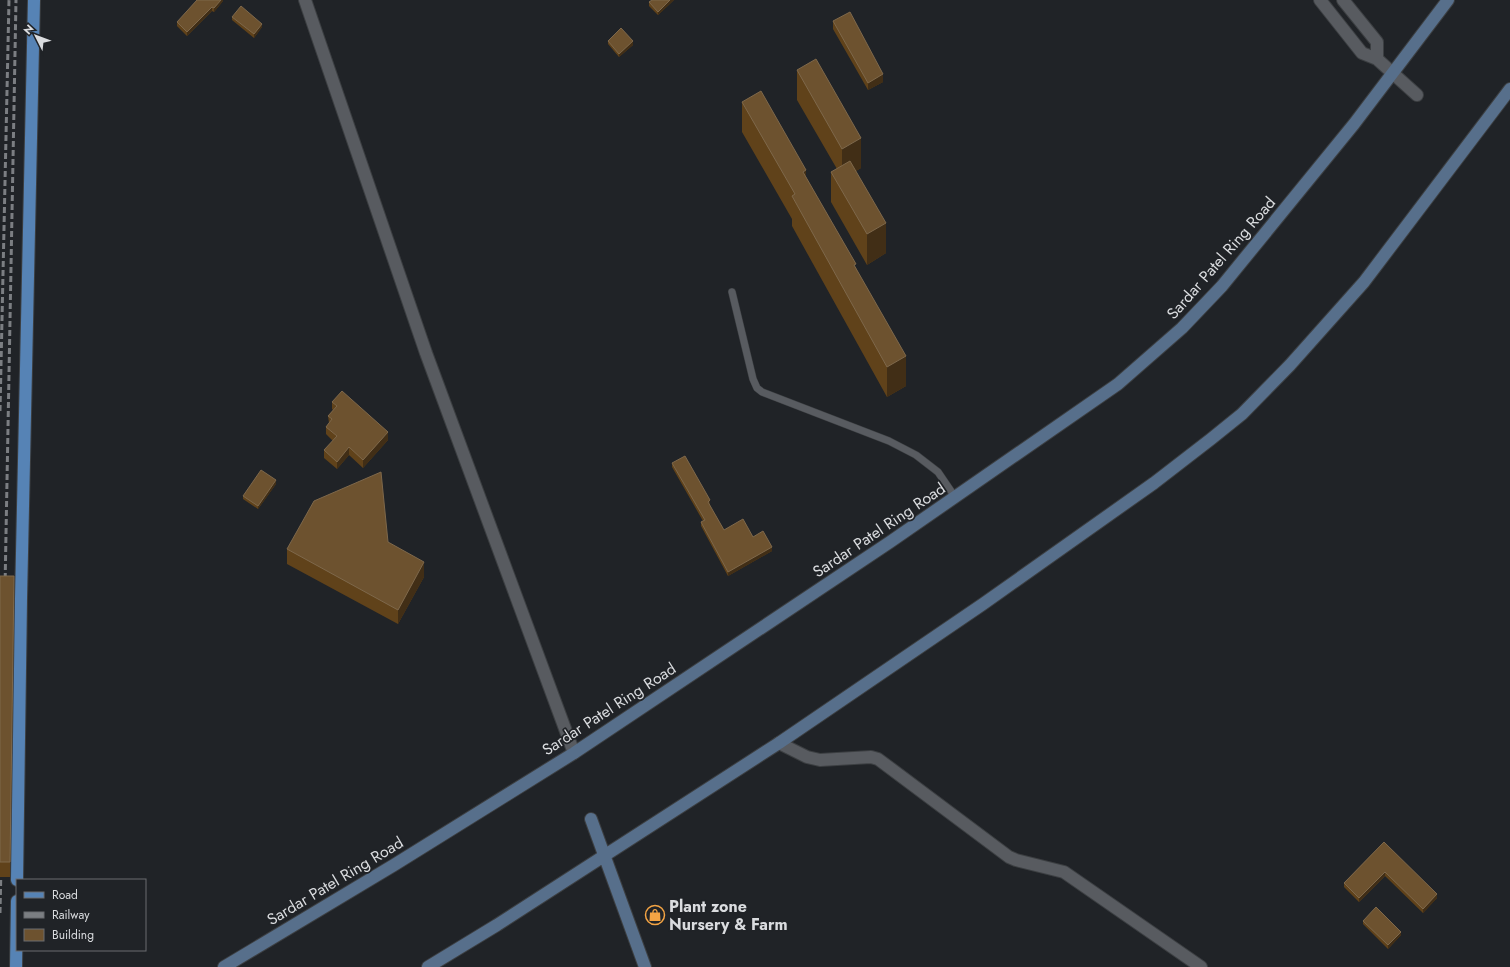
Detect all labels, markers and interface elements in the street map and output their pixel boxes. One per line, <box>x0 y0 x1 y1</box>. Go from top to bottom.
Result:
north arrow <box>16 16 56 56</box>
text: N <box>20 21 37 38</box>
street label: Sardar Patel Ring Road <box>1161 192 1281 324</box>
street label: Sardar Patel Ring Road <box>808 477 950 583</box>
street label: Sardar Patel Ring Road <box>538 657 680 761</box>
street label: Sardar Patel Ring Road <box>262 831 408 931</box>
legend <box>16 879 146 951</box>
text: Road <box>52 886 78 904</box>
place label: Plant zone Nursery & Farm <box>669 895 788 936</box>
shop icon: Plant zone Nursery & Farm <box>644 904 666 926</box>
text: Railway <box>52 906 90 924</box>
text: Building <box>52 926 94 944</box>

